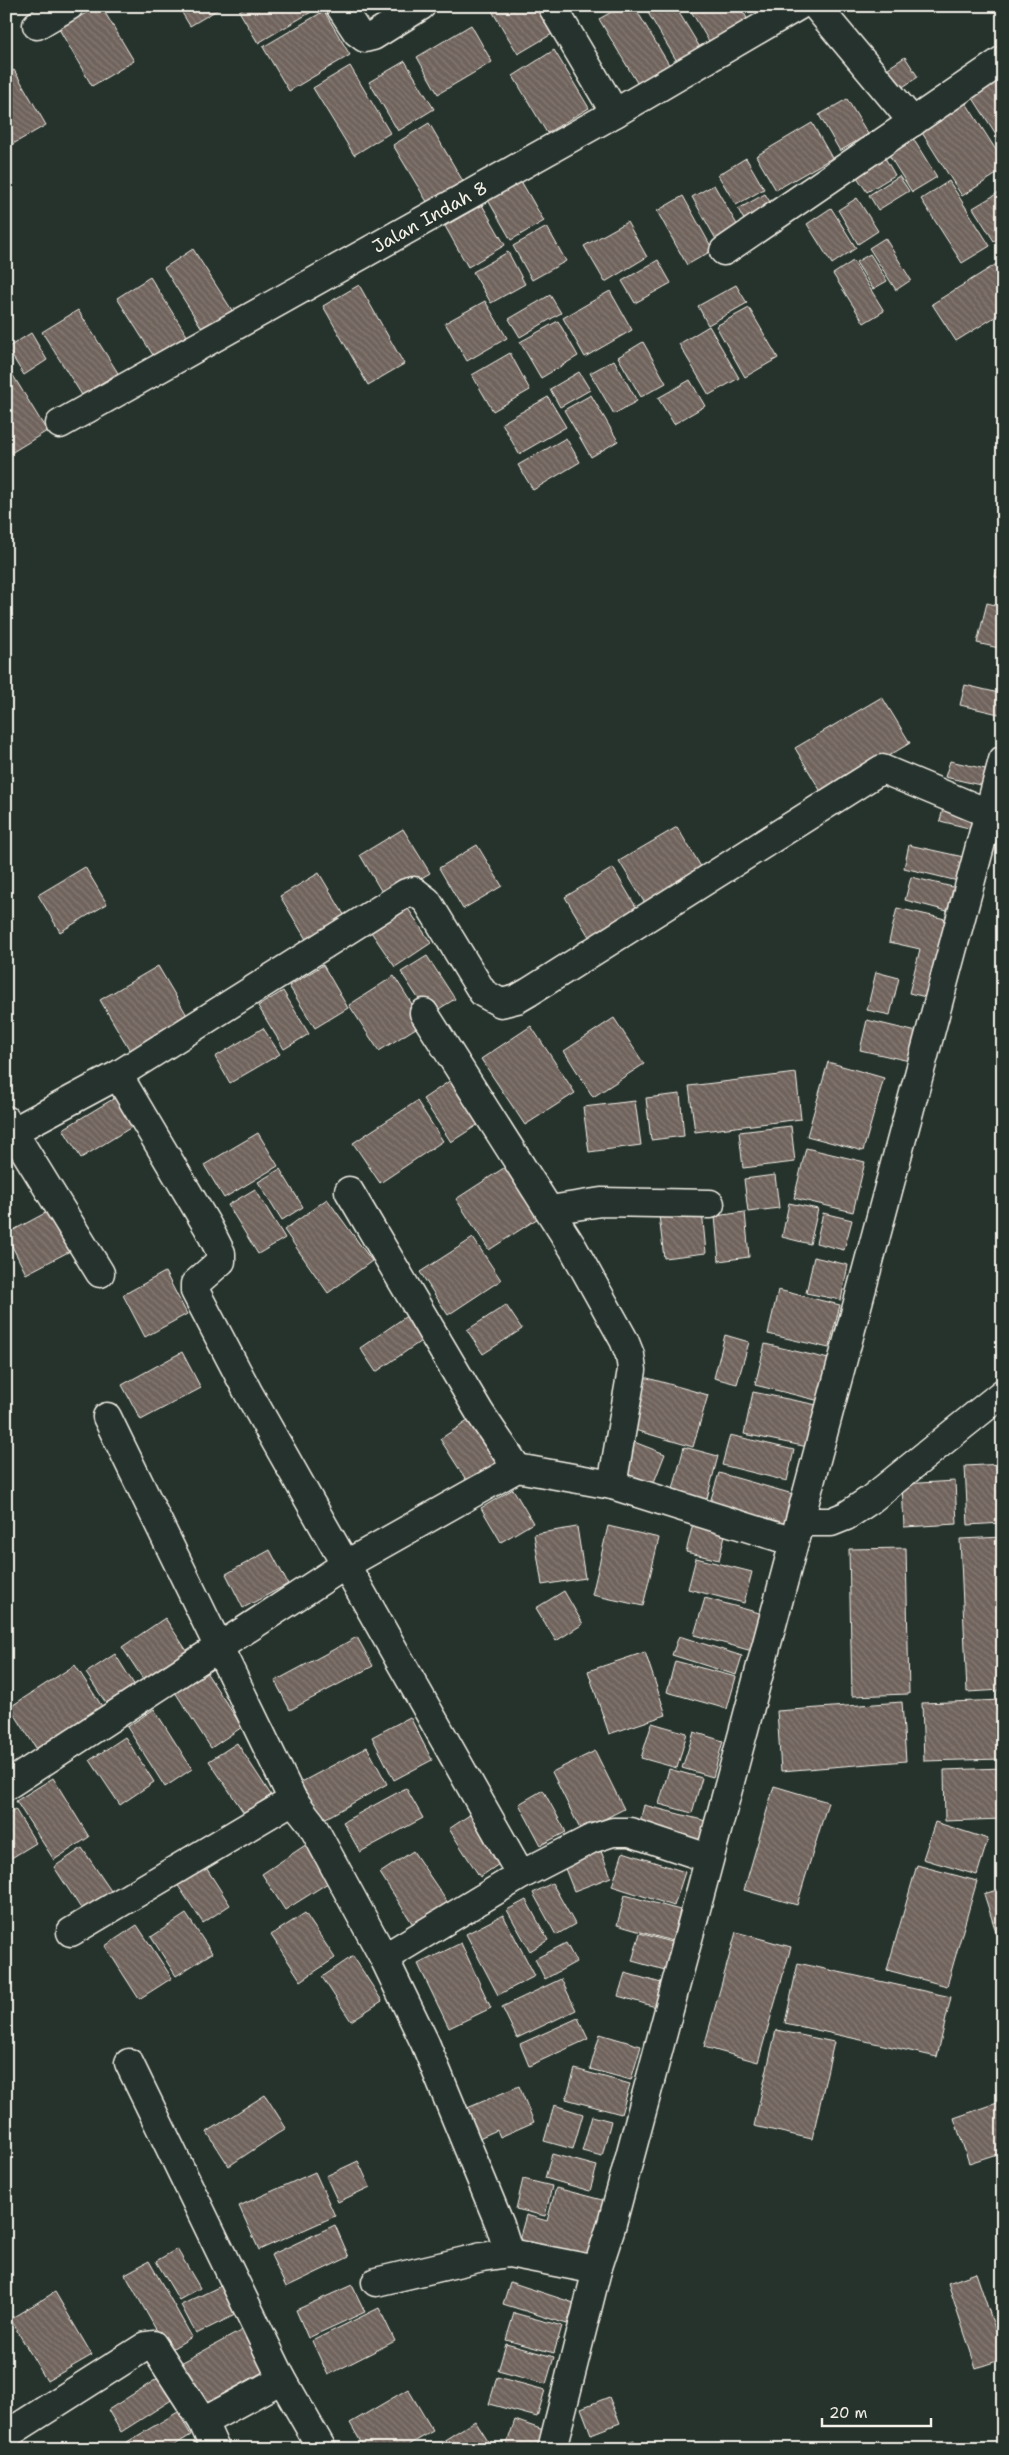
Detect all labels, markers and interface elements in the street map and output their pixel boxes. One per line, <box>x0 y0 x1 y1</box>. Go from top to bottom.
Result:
street label: Jalan Indah 8 <box>368 175 492 259</box>
scale bar <box>822 2395 930 2427</box>
text: 20 m <box>829 2403 868 2423</box>

